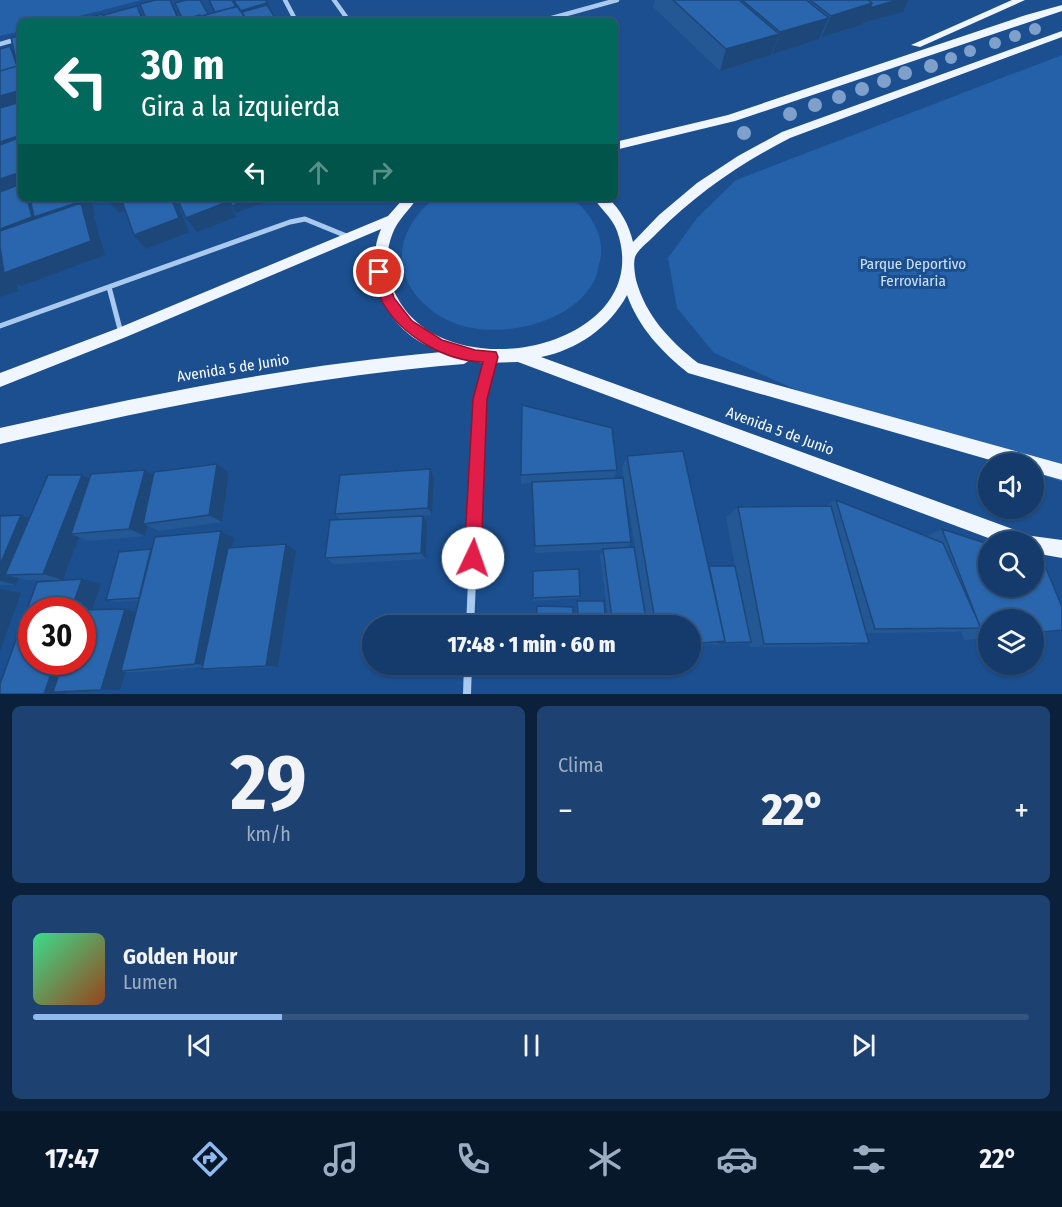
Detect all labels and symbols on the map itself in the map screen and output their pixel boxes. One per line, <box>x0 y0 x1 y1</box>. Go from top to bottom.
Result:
pin <box>353 246 404 297</box>
park label: Parque Deportivo Ferroviaria <box>860 255 966 290</box>
street label: Avenida 5 de Junio <box>176 350 291 386</box>
street label: Avenida 5 de Junio <box>724 403 836 459</box>
position arrow <box>441 526 505 590</box>
speed limit sign: 30 <box>18 597 96 675</box>

